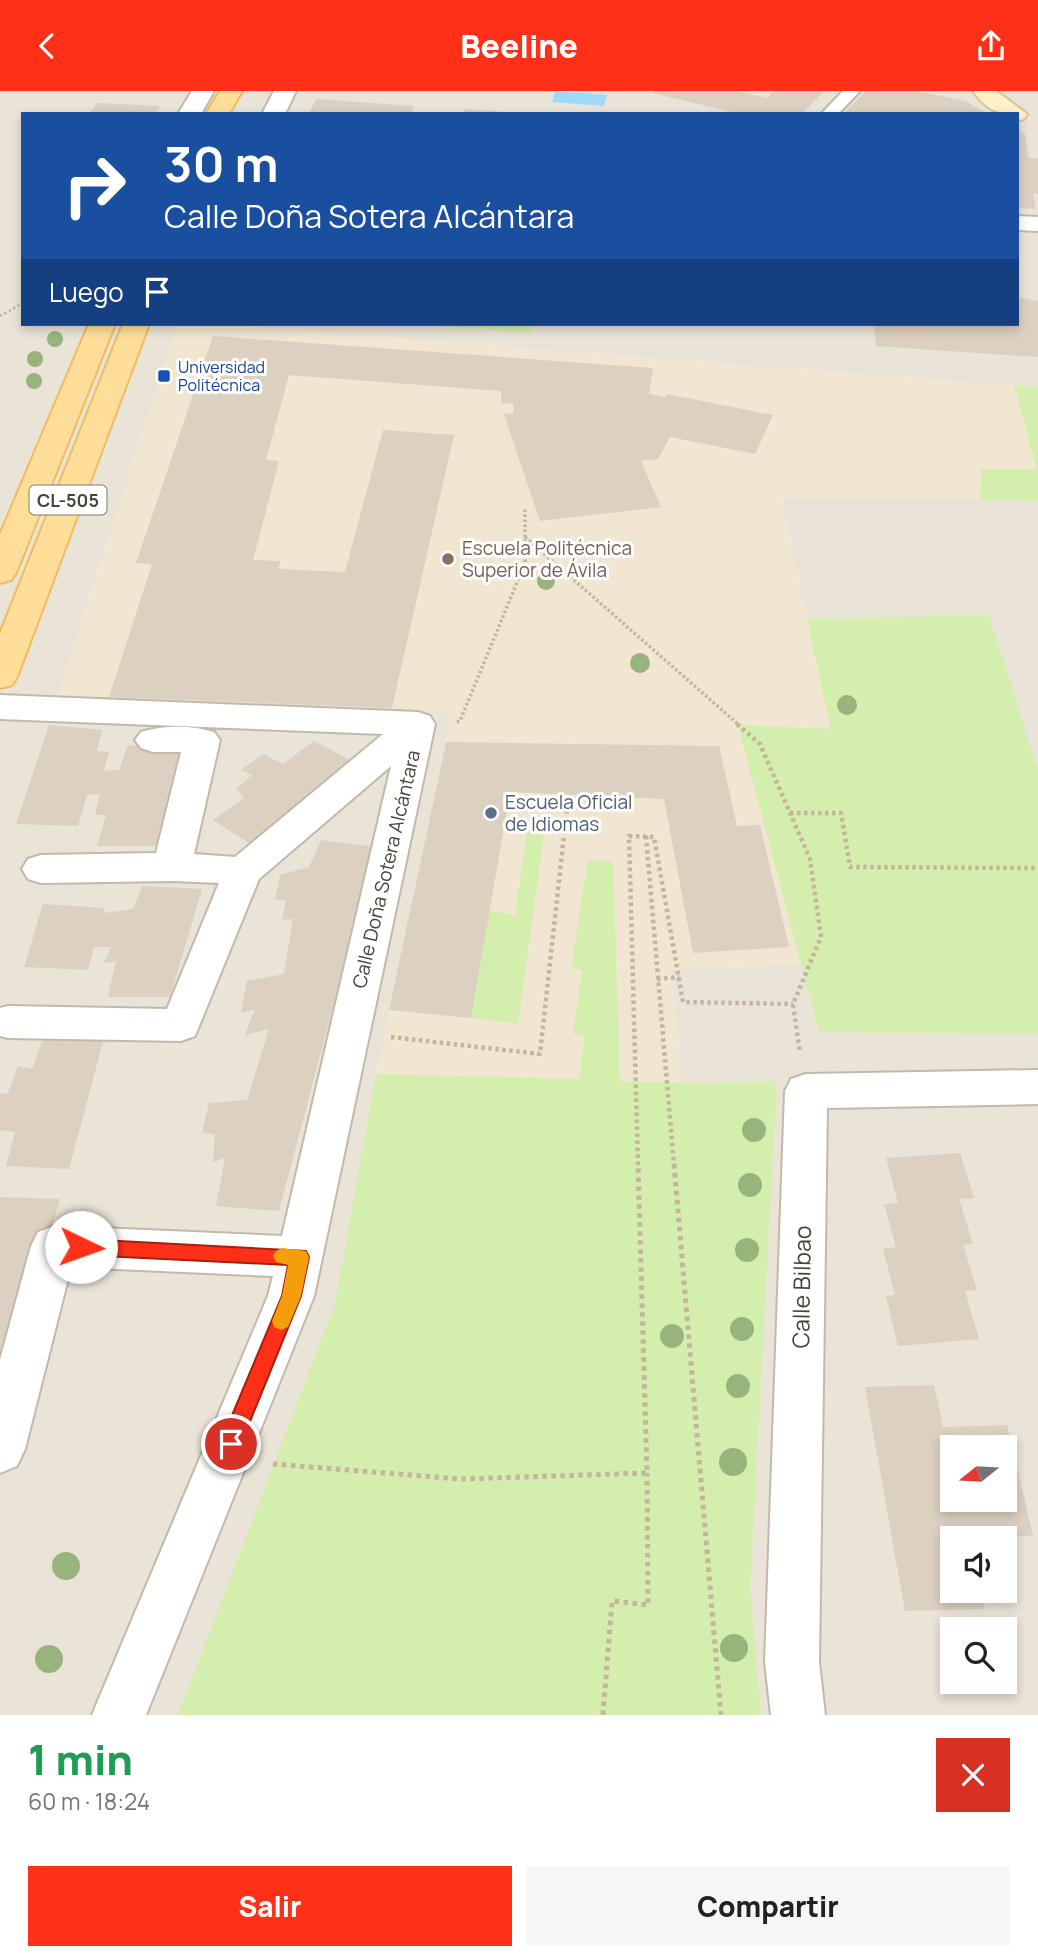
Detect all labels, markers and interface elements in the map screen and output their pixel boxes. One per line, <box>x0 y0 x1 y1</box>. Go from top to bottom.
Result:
text: Beeline <box>460 24 578 68</box>
icon: back <box>28 27 66 65</box>
icon: share <box>972 27 1010 65</box>
text: 30 m <box>164 130 279 197</box>
icon: right <box>49 140 140 231</box>
text: Calle Doña Sotera Alcántara <box>164 194 574 238</box>
icon: arrive <box>138 273 176 311</box>
text: Luego <box>49 274 124 310</box>
place label: Universidad Politécnica <box>178 356 265 396</box>
marker: Universidad Politécnica <box>156 368 172 384</box>
road number: CL-505 <box>29 485 106 515</box>
place label: Escuela Politécnica Superior de Ávila <box>462 535 632 583</box>
marker: Escuela Politécnica Superior de Ávila <box>440 551 456 567</box>
street label: Calle Doña Sotera Alcántara <box>346 747 426 991</box>
place label: Escuela Oficial de Idiomas <box>505 789 632 837</box>
marker: Escuela Oficial de Idiomas <box>483 805 499 821</box>
position arrow <box>44 1210 118 1284</box>
street label: Calle Bilbao <box>784 1225 818 1349</box>
pin <box>201 1414 261 1474</box>
icon: arrive <box>212 1425 250 1463</box>
north arrow <box>940 1435 1017 1512</box>
map controls <box>940 1435 1017 1694</box>
button: sound <box>940 1526 1017 1603</box>
button: search <box>940 1617 1017 1694</box>
text: 1 min <box>28 1730 133 1788</box>
button: close <box>936 1738 1010 1812</box>
text: 60 m · 18:24 <box>28 1785 150 1817</box>
button: Salir <box>28 1866 512 1946</box>
button: Compartir <box>526 1866 1010 1946</box>

